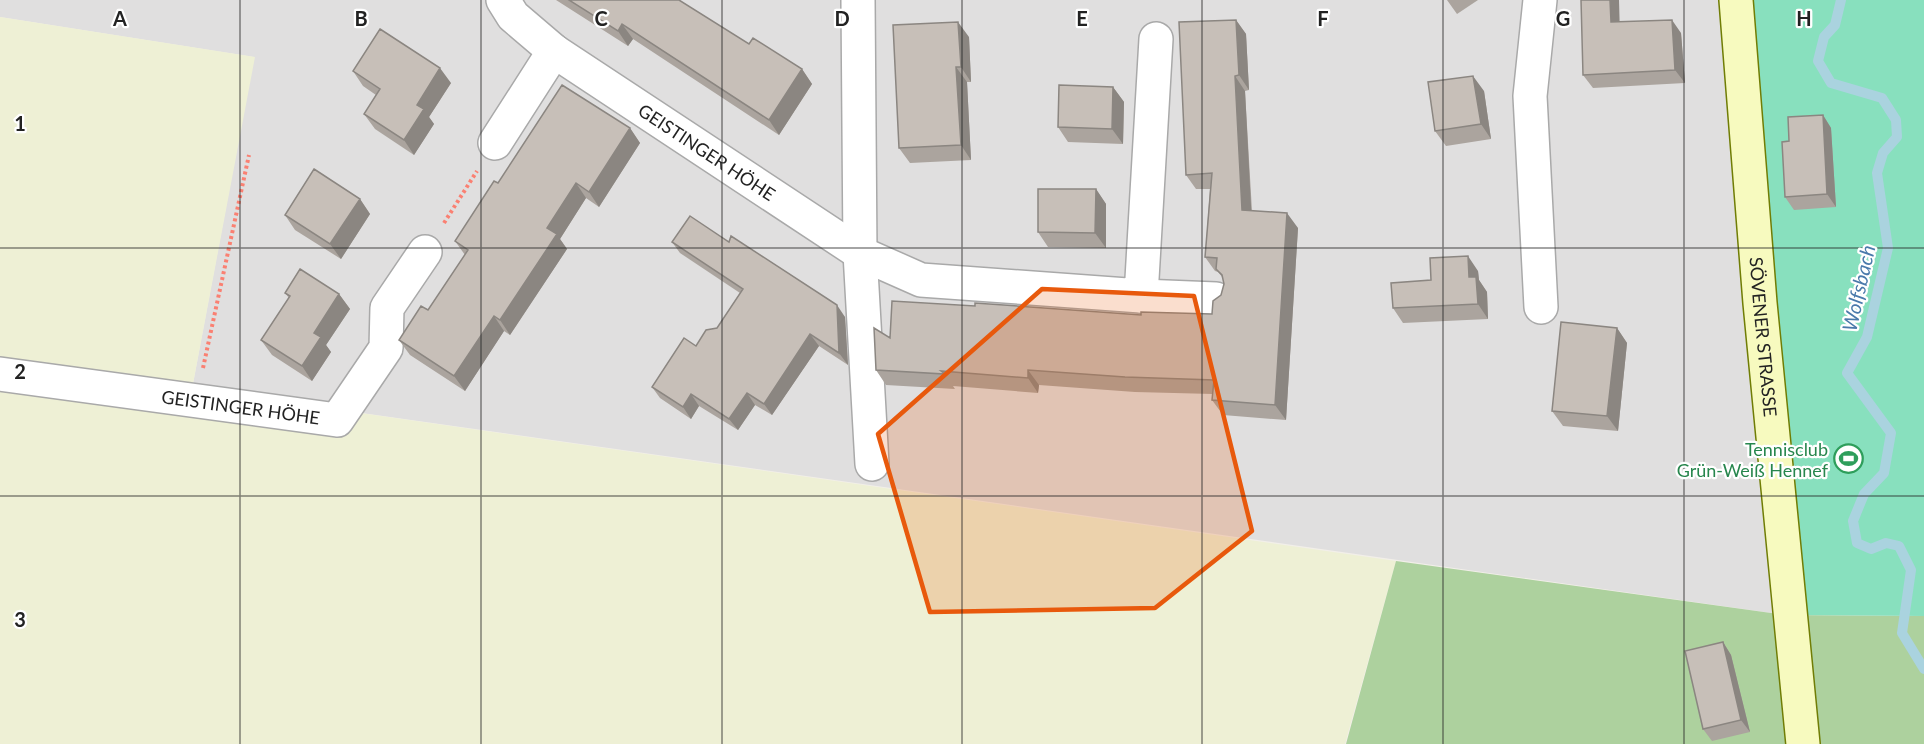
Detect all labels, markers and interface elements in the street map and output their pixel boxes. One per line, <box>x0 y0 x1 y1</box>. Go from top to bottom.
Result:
text: A <box>112 6 127 30</box>
text: B <box>354 6 368 30</box>
text: C <box>594 6 608 30</box>
text: D <box>834 6 850 30</box>
text: E <box>1076 6 1088 30</box>
text: F <box>1317 6 1329 30</box>
text: G <box>1556 6 1570 30</box>
text: H <box>1796 6 1812 30</box>
street label: GEISTINGER HÖHE <box>634 99 780 205</box>
text: 1 <box>14 111 26 135</box>
water label: Wolfsbach <box>1836 243 1880 333</box>
street label: SÖVENER STRASSE <box>1745 256 1782 418</box>
text: 2 <box>14 359 26 383</box>
street label: GEISTINGER HÖHE <box>160 385 321 429</box>
place label: Tennisclub Grün-Weiß Hennef <box>1677 438 1829 481</box>
sports icon: Tennisclub Grün-Weiß Hennef <box>1833 443 1865 475</box>
text: 3 <box>14 607 26 631</box>

